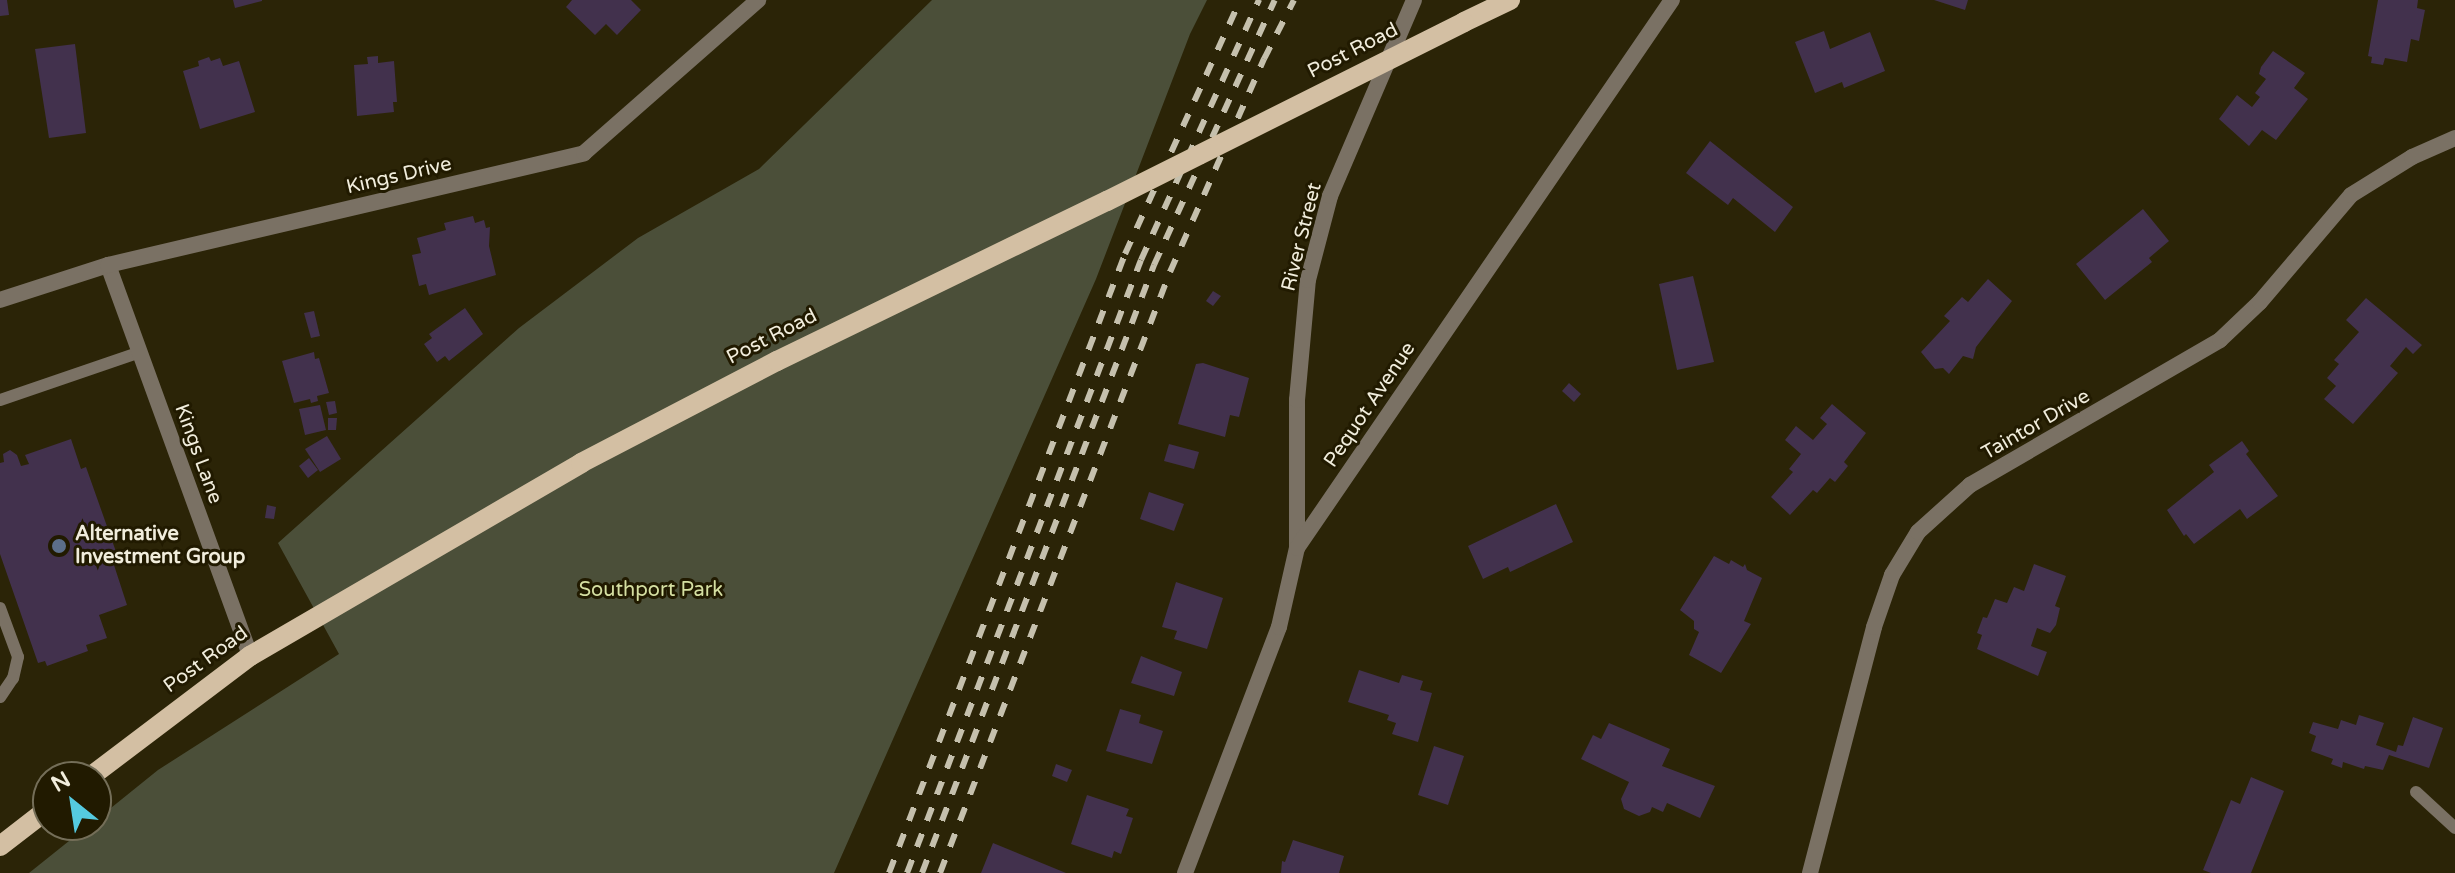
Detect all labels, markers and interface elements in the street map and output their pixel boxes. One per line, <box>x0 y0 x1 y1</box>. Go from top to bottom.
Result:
street label: Post Road <box>1304 18 1402 84</box>
street label: Kings Drive <box>344 152 454 200</box>
street label: River Street <box>1277 180 1327 294</box>
street label: Post Road <box>723 304 821 370</box>
street label: Pequot Avenue <box>1319 338 1421 472</box>
street label: Taintor Drive <box>1978 384 2094 466</box>
street label: Kings Lane <box>169 401 227 507</box>
place label: Alternative Investment Group <box>75 522 245 569</box>
marker: Alternative Investment Group <box>50 537 68 555</box>
park label: Southport Park <box>579 578 723 602</box>
street label: Post Road <box>159 622 253 698</box>
north arrow <box>32 761 112 841</box>
text: N <box>47 766 75 798</box>

